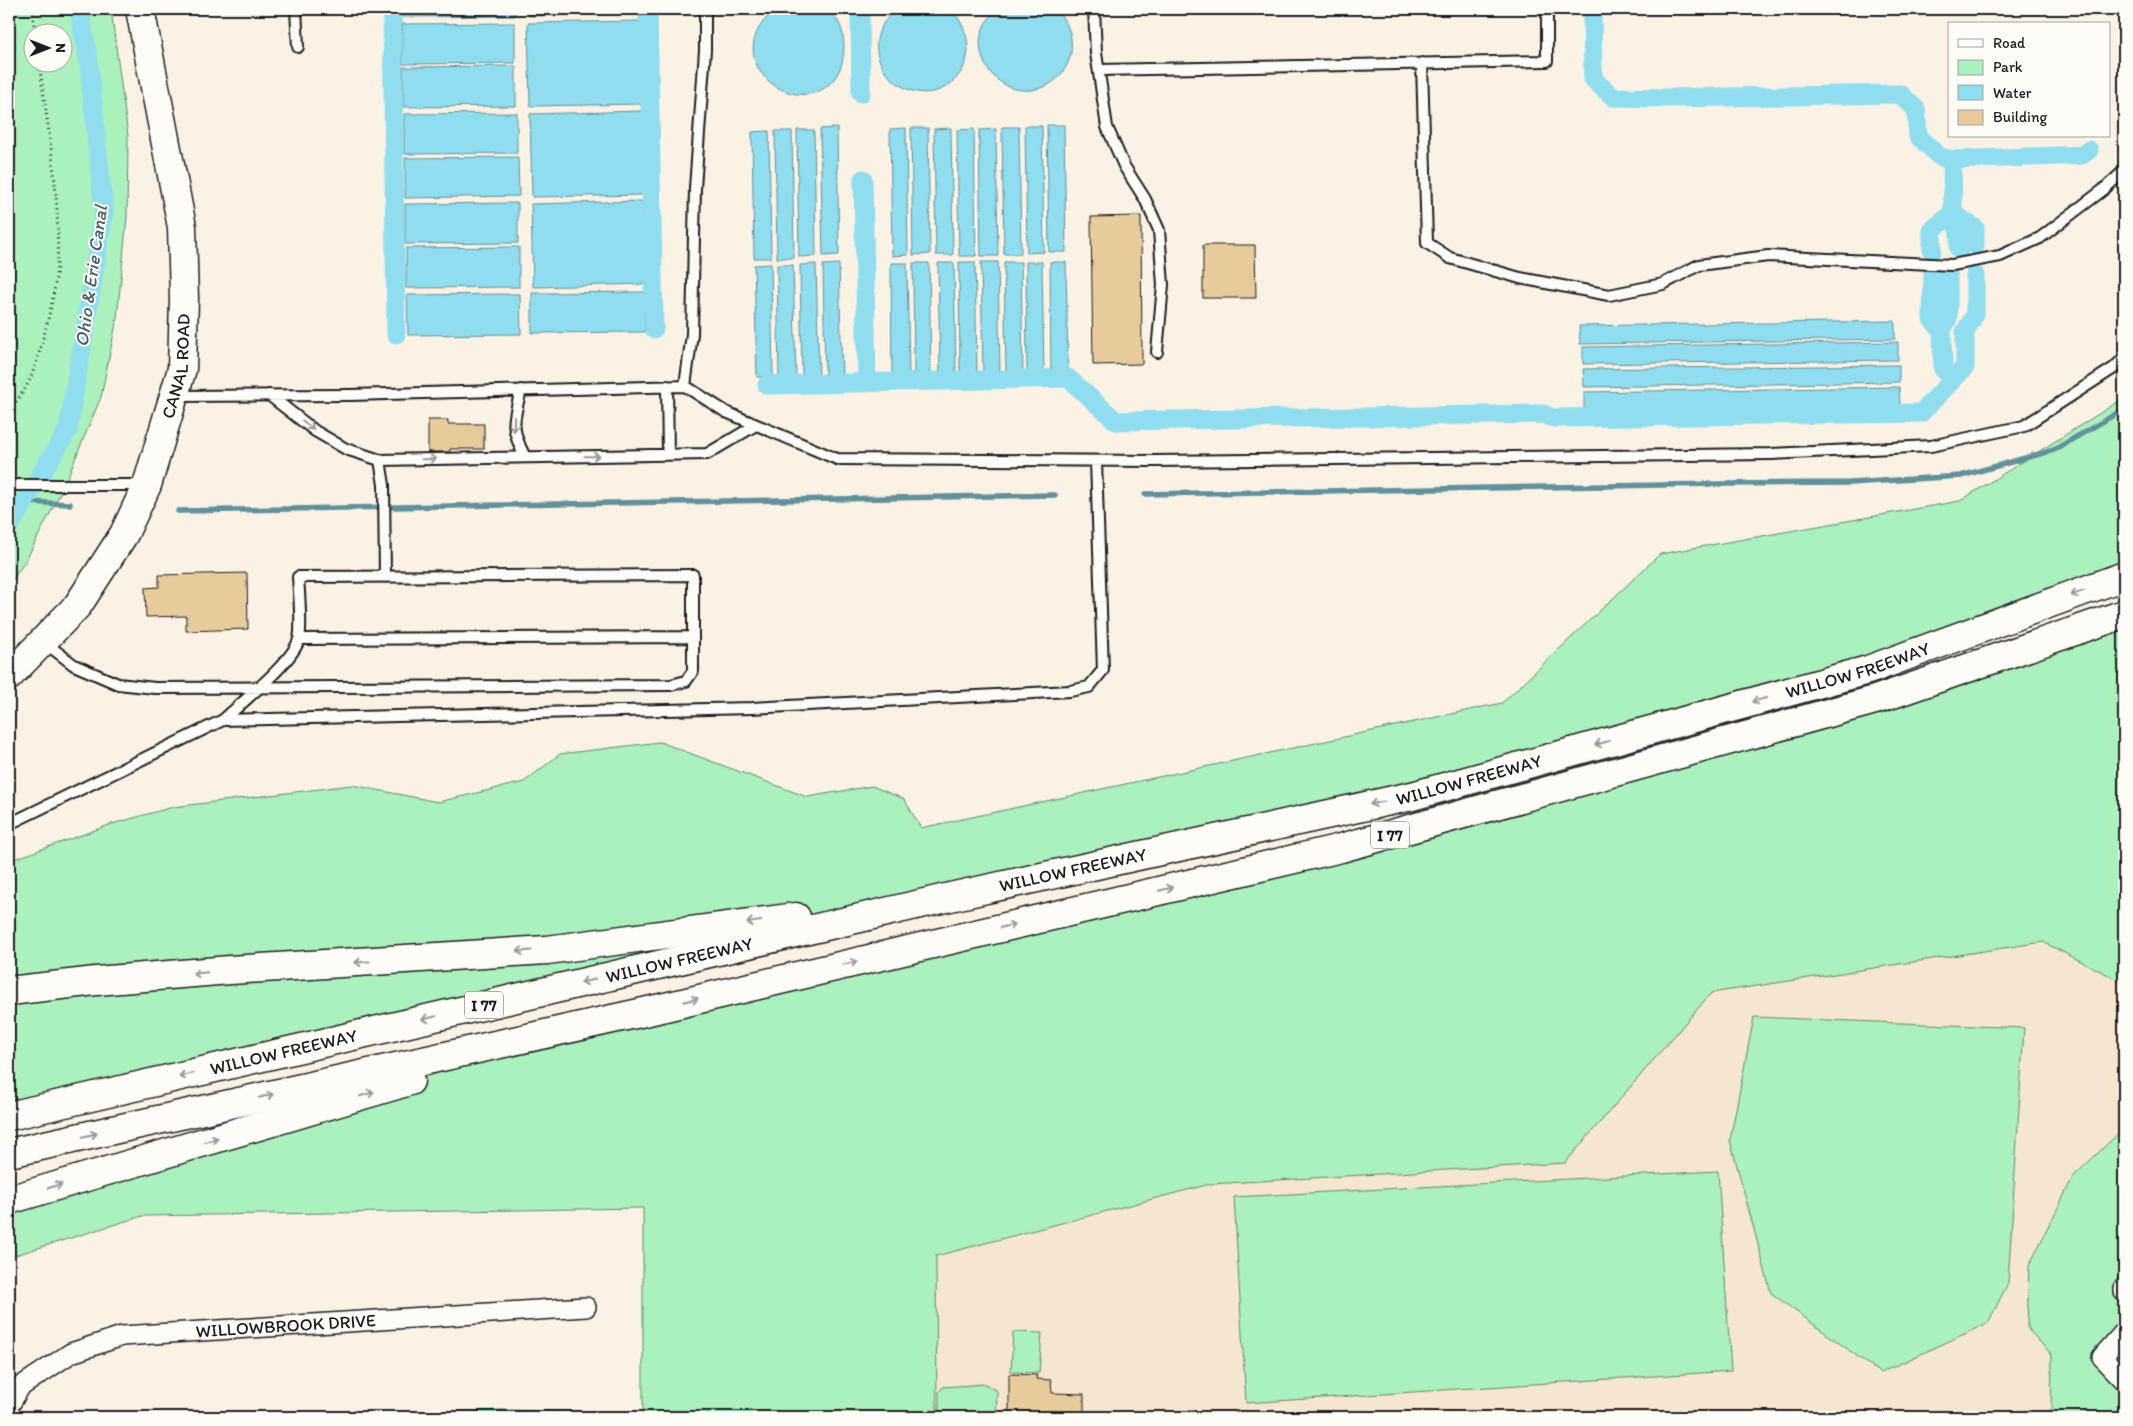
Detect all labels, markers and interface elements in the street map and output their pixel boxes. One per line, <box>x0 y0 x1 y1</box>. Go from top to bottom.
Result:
north arrow <box>22 22 72 72</box>
legend <box>1948 22 2110 138</box>
text: Road <box>1993 34 2026 52</box>
text: N <box>52 43 69 53</box>
text: Park <box>1993 58 2023 76</box>
text: Water <box>1993 84 2032 102</box>
text: Building <box>1993 108 2047 126</box>
water label: Ohio & Erie Canal <box>70 202 113 348</box>
street label: CANAL ROAD <box>157 313 195 421</box>
one-way arrow <box>509 416 519 432</box>
one-way arrow <box>301 420 314 431</box>
one-way arrow <box>583 451 599 461</box>
one-way arrow <box>420 454 437 464</box>
one-way arrow <box>2071 589 2087 598</box>
street label: WILLOW FREEWAY <box>1783 637 1933 703</box>
one-way arrow <box>1751 696 1767 705</box>
one-way arrow <box>1594 739 1610 749</box>
street label: WILLOW FREEWAY <box>1394 749 1545 810</box>
one-way arrow <box>1370 799 1386 809</box>
road number: I 77 <box>1371 822 1409 848</box>
street label: WILLOW FREEWAY <box>997 843 1149 897</box>
one-way arrow <box>1158 884 1174 893</box>
one-way arrow <box>747 917 763 927</box>
one-way arrow <box>999 921 1015 930</box>
street label: WILLOW FREEWAY <box>603 932 756 988</box>
one-way arrow <box>516 947 532 956</box>
one-way arrow <box>354 957 370 966</box>
one-way arrow <box>841 958 857 967</box>
one-way arrow <box>192 968 208 977</box>
one-way arrow <box>580 977 596 986</box>
road number: I 77 <box>465 992 503 1018</box>
one-way arrow <box>683 995 699 1004</box>
one-way arrow <box>422 1014 438 1023</box>
street label: WILLOW FREEWAY <box>208 1024 360 1080</box>
one-way arrow <box>178 1071 194 1080</box>
one-way arrow <box>359 1088 375 1098</box>
one-way arrow <box>258 1091 274 1100</box>
one-way arrow <box>82 1130 98 1139</box>
one-way arrow <box>203 1134 219 1144</box>
one-way arrow <box>47 1180 63 1190</box>
street label: WILLOWBROOK DRIVE <box>195 1309 376 1342</box>

